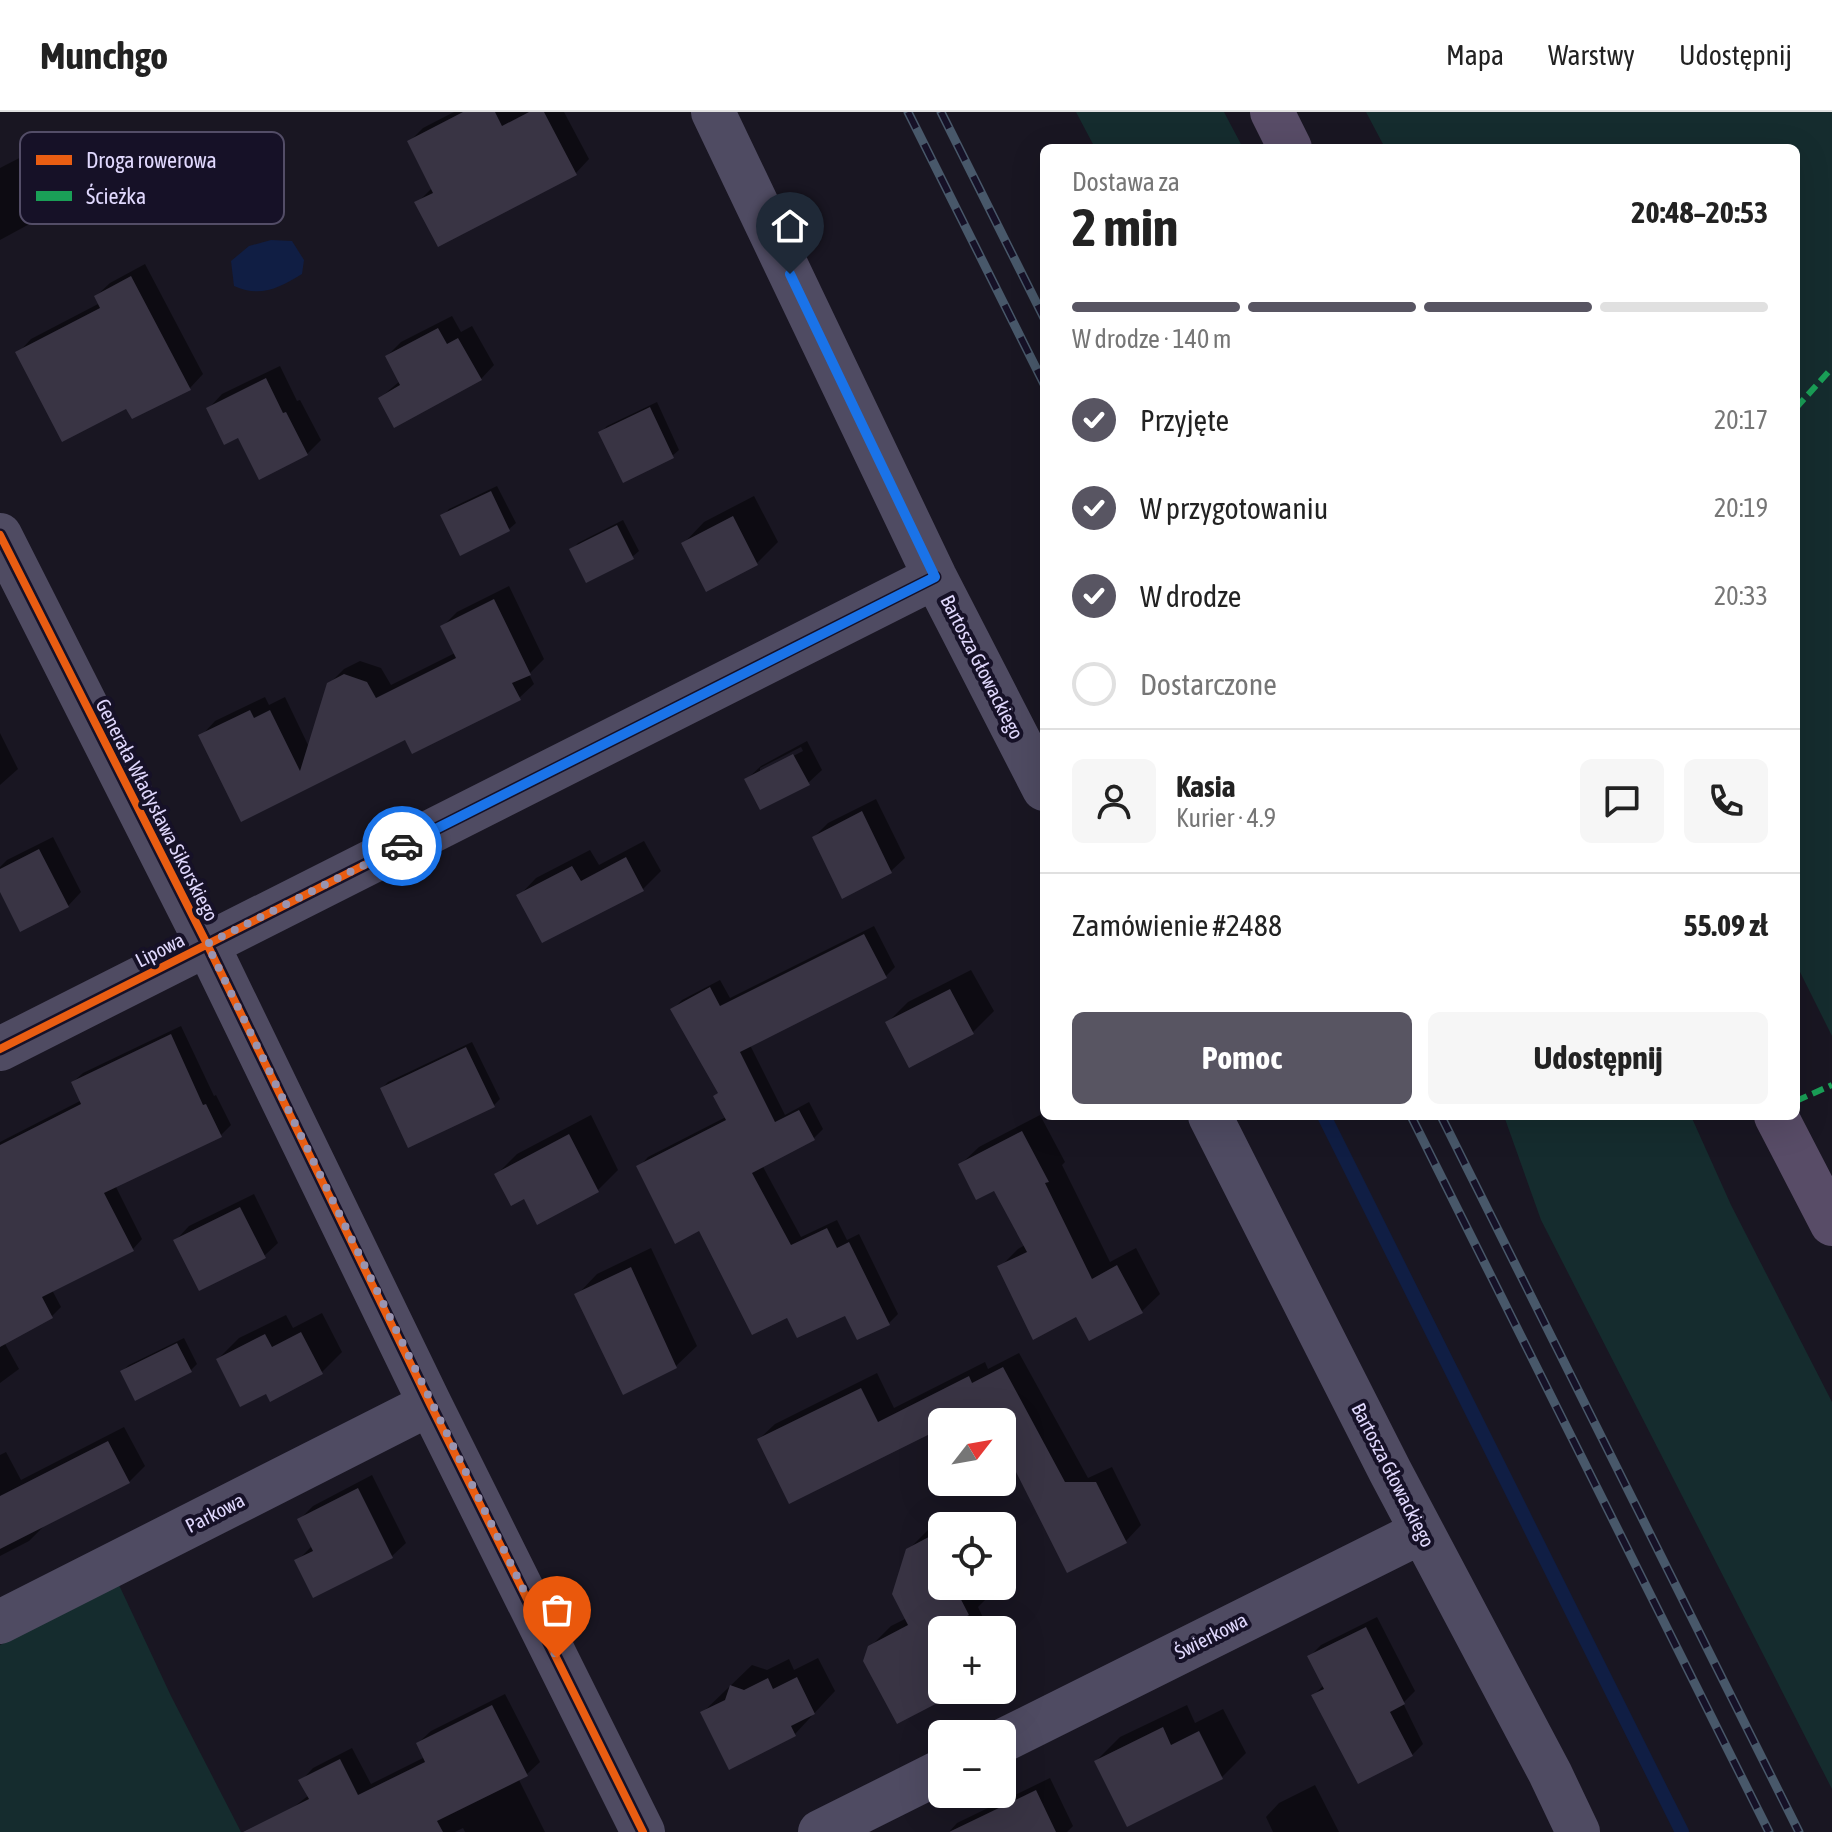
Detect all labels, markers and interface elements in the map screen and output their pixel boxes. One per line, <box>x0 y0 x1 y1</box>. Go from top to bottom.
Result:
text: Munchgo <box>40 34 168 77</box>
text: Mapa <box>1446 39 1504 71</box>
text: Warstwy <box>1548 39 1635 71</box>
text: Udostępnij <box>1679 39 1792 71</box>
legend <box>20 132 284 224</box>
text: Droga rowerowa <box>86 147 217 173</box>
text: Dostawa za <box>1072 167 1180 197</box>
text: Ścieżka <box>86 183 146 209</box>
pin <box>756 192 824 274</box>
text: 20:48–20:53 <box>1631 195 1768 229</box>
text: 2 min <box>1072 197 1178 257</box>
icon: home <box>768 204 812 248</box>
text: W drodze · 140 m <box>1072 324 1231 354</box>
icon: check <box>1072 398 1116 442</box>
text: Przyjęte <box>1140 403 1229 437</box>
text: 20:17 <box>1714 405 1768 435</box>
icon: check <box>1072 486 1116 530</box>
text: W przygotowaniu <box>1140 491 1328 525</box>
text: 20:19 <box>1714 493 1768 523</box>
icon: check <box>1072 574 1116 618</box>
text: W drodze <box>1140 579 1241 613</box>
text: 20:33 <box>1714 581 1768 611</box>
street label: Bartosza Głowackiego <box>936 591 1029 743</box>
text: Dostarczone <box>1140 667 1277 701</box>
street label: Generała Władysława Sikorskiego <box>91 695 224 925</box>
button: person <box>1072 759 1156 843</box>
button: chat <box>1580 759 1664 843</box>
button: phone <box>1684 759 1768 843</box>
text: Kasia <box>1176 769 1236 803</box>
text: Kurier · 4.9 <box>1176 803 1276 833</box>
courier <box>362 806 442 886</box>
icon: car <box>380 824 424 868</box>
text: Zamówienie #2488 <box>1072 908 1282 942</box>
text: 55.09 zł <box>1683 908 1768 942</box>
street label: Lipowa <box>131 927 188 972</box>
button: Pomoc <box>1072 1012 1412 1104</box>
button: Udostępnij <box>1428 1012 1768 1104</box>
street label: Bartosza Głowackiego <box>1347 1399 1440 1551</box>
north arrow <box>928 1408 1016 1496</box>
map controls <box>928 1408 1016 1808</box>
street label: Parkowa <box>181 1488 248 1537</box>
button: locate <box>928 1512 1016 1600</box>
pin <box>523 1576 591 1658</box>
icon: bag <box>535 1588 579 1632</box>
street label: Świerkowa <box>1171 1608 1251 1664</box>
button: + <box>928 1616 1016 1704</box>
button: − <box>928 1720 1016 1808</box>

